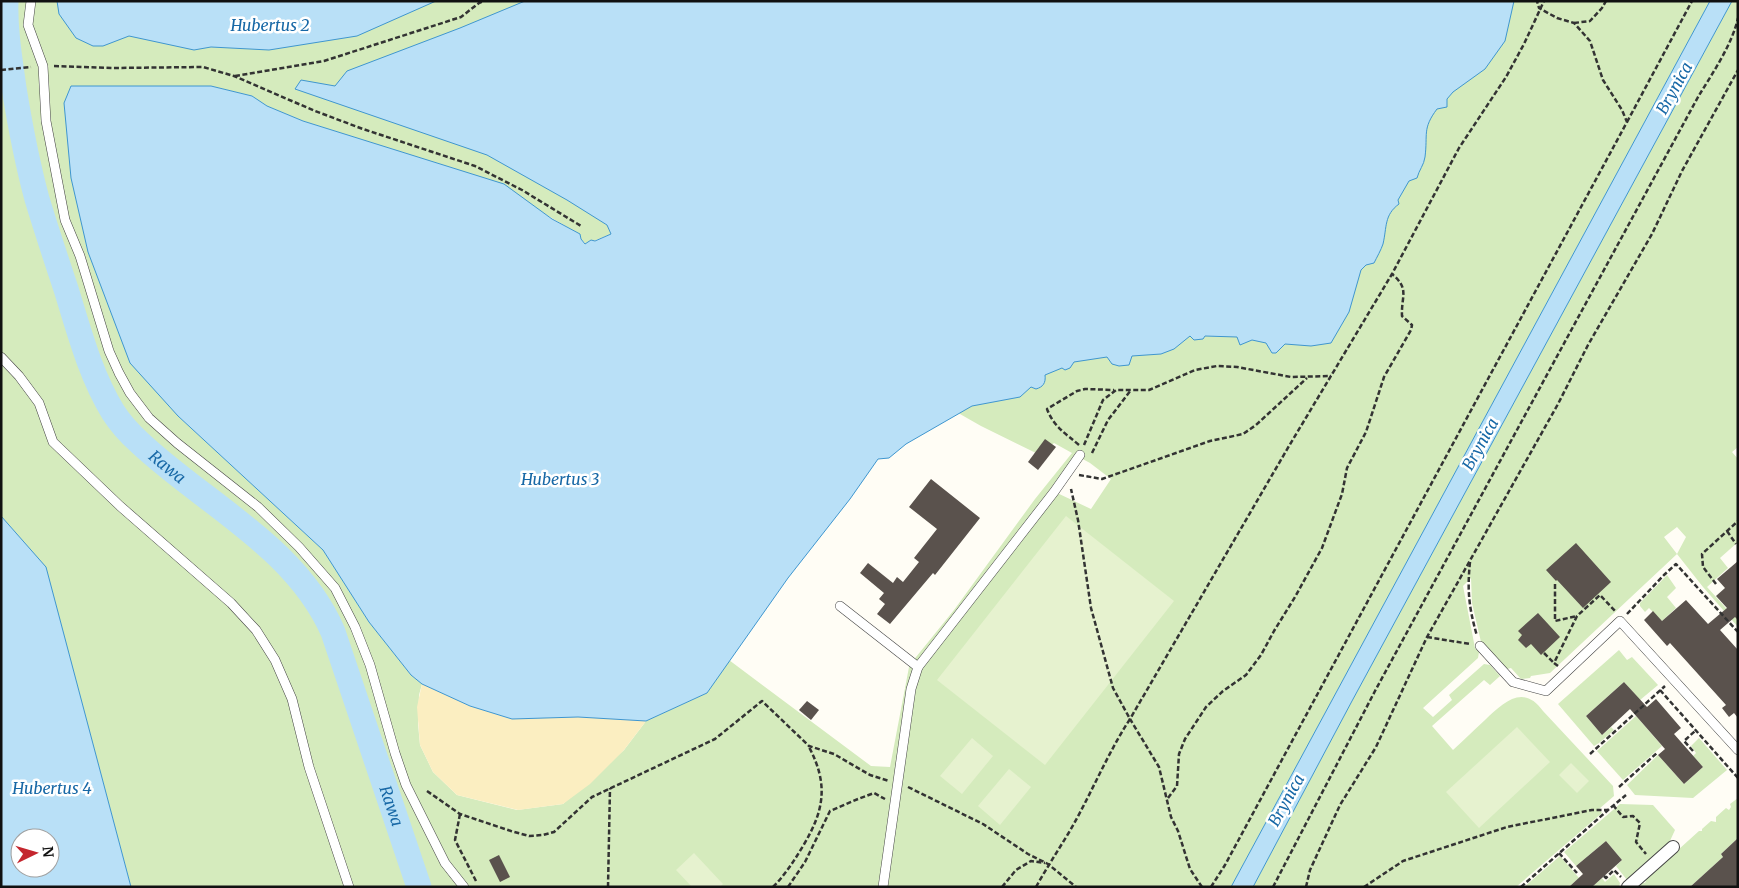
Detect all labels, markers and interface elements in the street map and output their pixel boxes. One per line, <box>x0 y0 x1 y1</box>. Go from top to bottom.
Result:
water label: Hubertus 2 <box>229 15 310 35</box>
water label: Brynica <box>1652 59 1696 117</box>
water label: Brynica <box>1458 415 1502 473</box>
water label: Rawa <box>145 446 190 488</box>
water label: Hubertus 3 <box>520 469 599 489</box>
water label: Brynica <box>1264 771 1308 829</box>
water label: Hubertus 4 <box>11 778 92 798</box>
water label: Rawa <box>375 783 408 829</box>
north arrow <box>10 828 60 878</box>
text: N <box>39 846 57 858</box>

